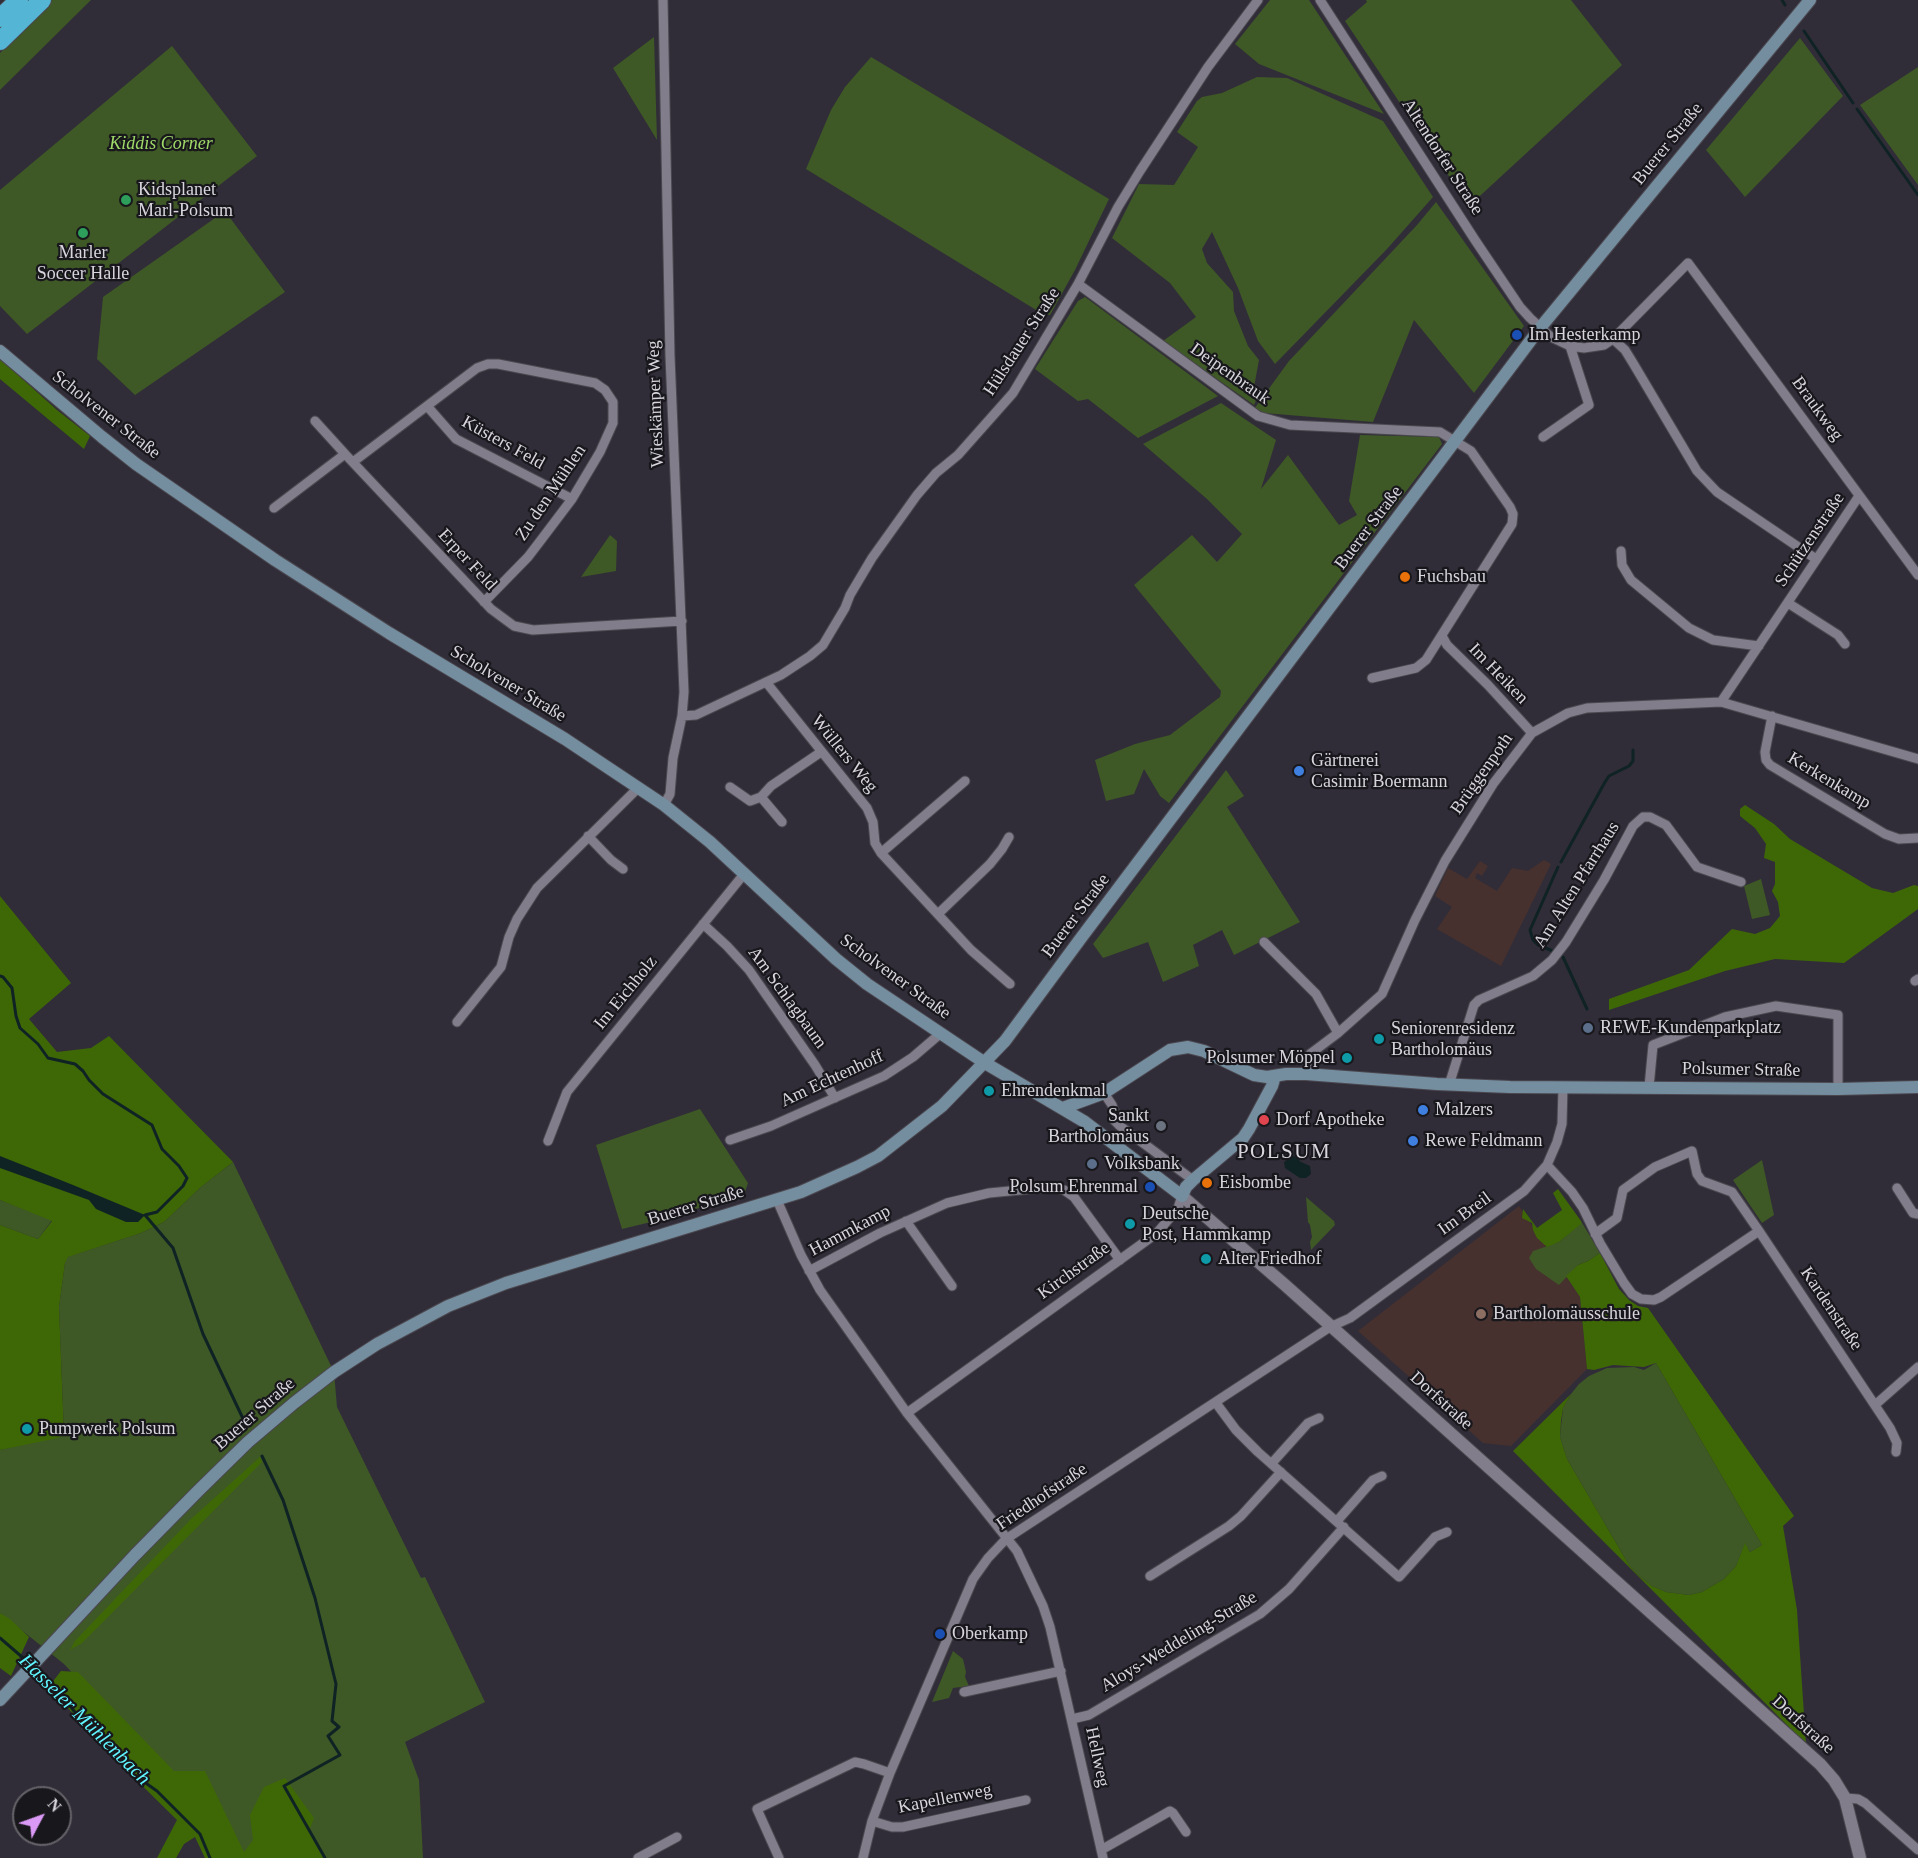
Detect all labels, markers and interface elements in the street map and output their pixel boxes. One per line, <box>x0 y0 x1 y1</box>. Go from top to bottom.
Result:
street label: Altendorfer Straße <box>1396 95 1488 219</box>
street label: Buerer Straße <box>1628 99 1708 189</box>
park label: Kiddis Corner <box>109 133 213 155</box>
place label: Kidsplanet Marl-Polsum <box>138 179 233 222</box>
marker: Kidsplanet Marl-Polsum <box>119 193 133 207</box>
marker: Marler Soccer Halle <box>76 226 90 240</box>
place label: Marler Soccer Halle <box>37 242 129 284</box>
street label: Hülsdauer Straße <box>979 284 1065 400</box>
place label: Im Hesterkamp <box>1529 324 1640 346</box>
marker: Im Hesterkamp <box>1510 328 1524 342</box>
street label: Deipenbrauk <box>1186 338 1274 410</box>
street label: Wieskämper Weg <box>643 340 669 468</box>
street label: Scholvener Straße <box>48 366 164 464</box>
street label: Braukweg <box>1787 373 1847 445</box>
street label: Küsters Feld <box>458 411 548 475</box>
street label: Zu den Mühlen <box>511 441 591 545</box>
street label: Buerer Straße <box>1330 482 1408 574</box>
street label: Schützenstraße <box>1771 489 1849 591</box>
street label: Erper Feld <box>433 525 501 595</box>
place label: Fuchsbau <box>1417 566 1486 588</box>
marker: Fuchsbau <box>1398 570 1412 584</box>
street label: Im Heiken <box>1464 639 1532 709</box>
street label: Scholvener Straße <box>446 641 570 727</box>
street label: Wüllers Weg <box>806 711 882 797</box>
street label: Brüggenpoth <box>1446 729 1518 819</box>
street label: Kerkenkamp <box>1784 748 1874 814</box>
place label: Gärtnerei Casimir Boermann <box>1311 750 1447 792</box>
marker: Gärtnerei Casimir Boermann <box>1292 764 1306 778</box>
street label: Am Alten Pfarrhaus <box>1529 818 1625 952</box>
street label: Buerer Straße <box>1037 870 1115 962</box>
street label: Scholvener Straße <box>835 930 955 1024</box>
street label: Am Schlagbaum <box>743 943 831 1053</box>
street label: Im Eichholz <box>590 952 662 1034</box>
place label: REWE-Kundenparkplatz <box>1600 1017 1781 1039</box>
place label: Seniorenresidenz Bartholomäus <box>1391 1018 1515 1060</box>
marker: REWE-Kundenparkplatz <box>1581 1021 1595 1035</box>
marker: Seniorenresidenz Bartholomäus <box>1372 1032 1386 1046</box>
street label: Am Echtenhoff <box>777 1046 887 1112</box>
place label: Polsumer Möppel <box>1207 1047 1335 1069</box>
marker: Polsumer Möppel <box>1340 1051 1354 1065</box>
street label: Polsumer Straße <box>1682 1058 1800 1082</box>
place label: Ehrendenkmal <box>1001 1080 1106 1102</box>
marker: Ehrendenkmal <box>982 1084 996 1098</box>
place label: Malzers <box>1435 1099 1493 1121</box>
marker: Malzers <box>1416 1103 1430 1117</box>
place label: Sankt Bartholomäus <box>1048 1105 1149 1148</box>
place label: Dorf Apotheke <box>1276 1109 1384 1131</box>
marker: Dorf Apotheke <box>1257 1113 1271 1127</box>
marker: Sankt Bartholomäus <box>1154 1119 1168 1133</box>
place label: Rewe Feldmann <box>1425 1130 1542 1152</box>
marker: Rewe Feldmann <box>1406 1134 1420 1148</box>
district label: POLSUM <box>1237 1139 1331 1165</box>
place label: Volksbank <box>1104 1153 1180 1175</box>
marker: Volksbank <box>1085 1157 1099 1171</box>
place label: Eisbombe <box>1219 1172 1291 1194</box>
place label: Polsum Ehrenmal <box>1010 1176 1138 1198</box>
marker: Eisbombe <box>1200 1176 1214 1190</box>
marker: Polsum Ehrenmal <box>1143 1180 1157 1194</box>
street label: Buerer Straße <box>645 1181 747 1231</box>
street label: Im Breil <box>1434 1187 1496 1241</box>
street label: Hammkamp <box>806 1201 894 1261</box>
place label: Deutsche Post, Hammkamp <box>1142 1203 1271 1246</box>
marker: Deutsche Post, Hammkamp <box>1123 1217 1137 1231</box>
street label: Kirchstraße <box>1034 1238 1114 1304</box>
place label: Alter Friedhof <box>1218 1248 1321 1270</box>
marker: Alter Friedhof <box>1199 1252 1213 1266</box>
street label: Kardenstraße <box>1795 1263 1867 1355</box>
place label: Bartholomäusschule <box>1493 1303 1640 1325</box>
marker: Bartholomäusschule <box>1474 1307 1488 1321</box>
street label: Dorfstraße <box>1405 1367 1477 1435</box>
street label: Buerer Straße <box>210 1373 300 1455</box>
place label: Pumpwerk Polsum <box>39 1418 176 1440</box>
marker: Pumpwerk Polsum <box>20 1422 34 1436</box>
street label: Friedhofstraße <box>992 1459 1092 1535</box>
street label: Aloys-Weddeling-Straße <box>1097 1587 1261 1697</box>
place label: Oberkamp <box>952 1623 1028 1645</box>
marker: Oberkamp <box>933 1627 947 1641</box>
water label: Hasseler Mühlenbach <box>13 1649 155 1791</box>
street label: Dorfstraße <box>1767 1691 1839 1759</box>
street label: Hellweg <box>1080 1725 1114 1789</box>
street label: Kapellenweg <box>896 1779 994 1819</box>
north arrow <box>12 1786 72 1846</box>
text: N <box>44 1795 65 1815</box>

